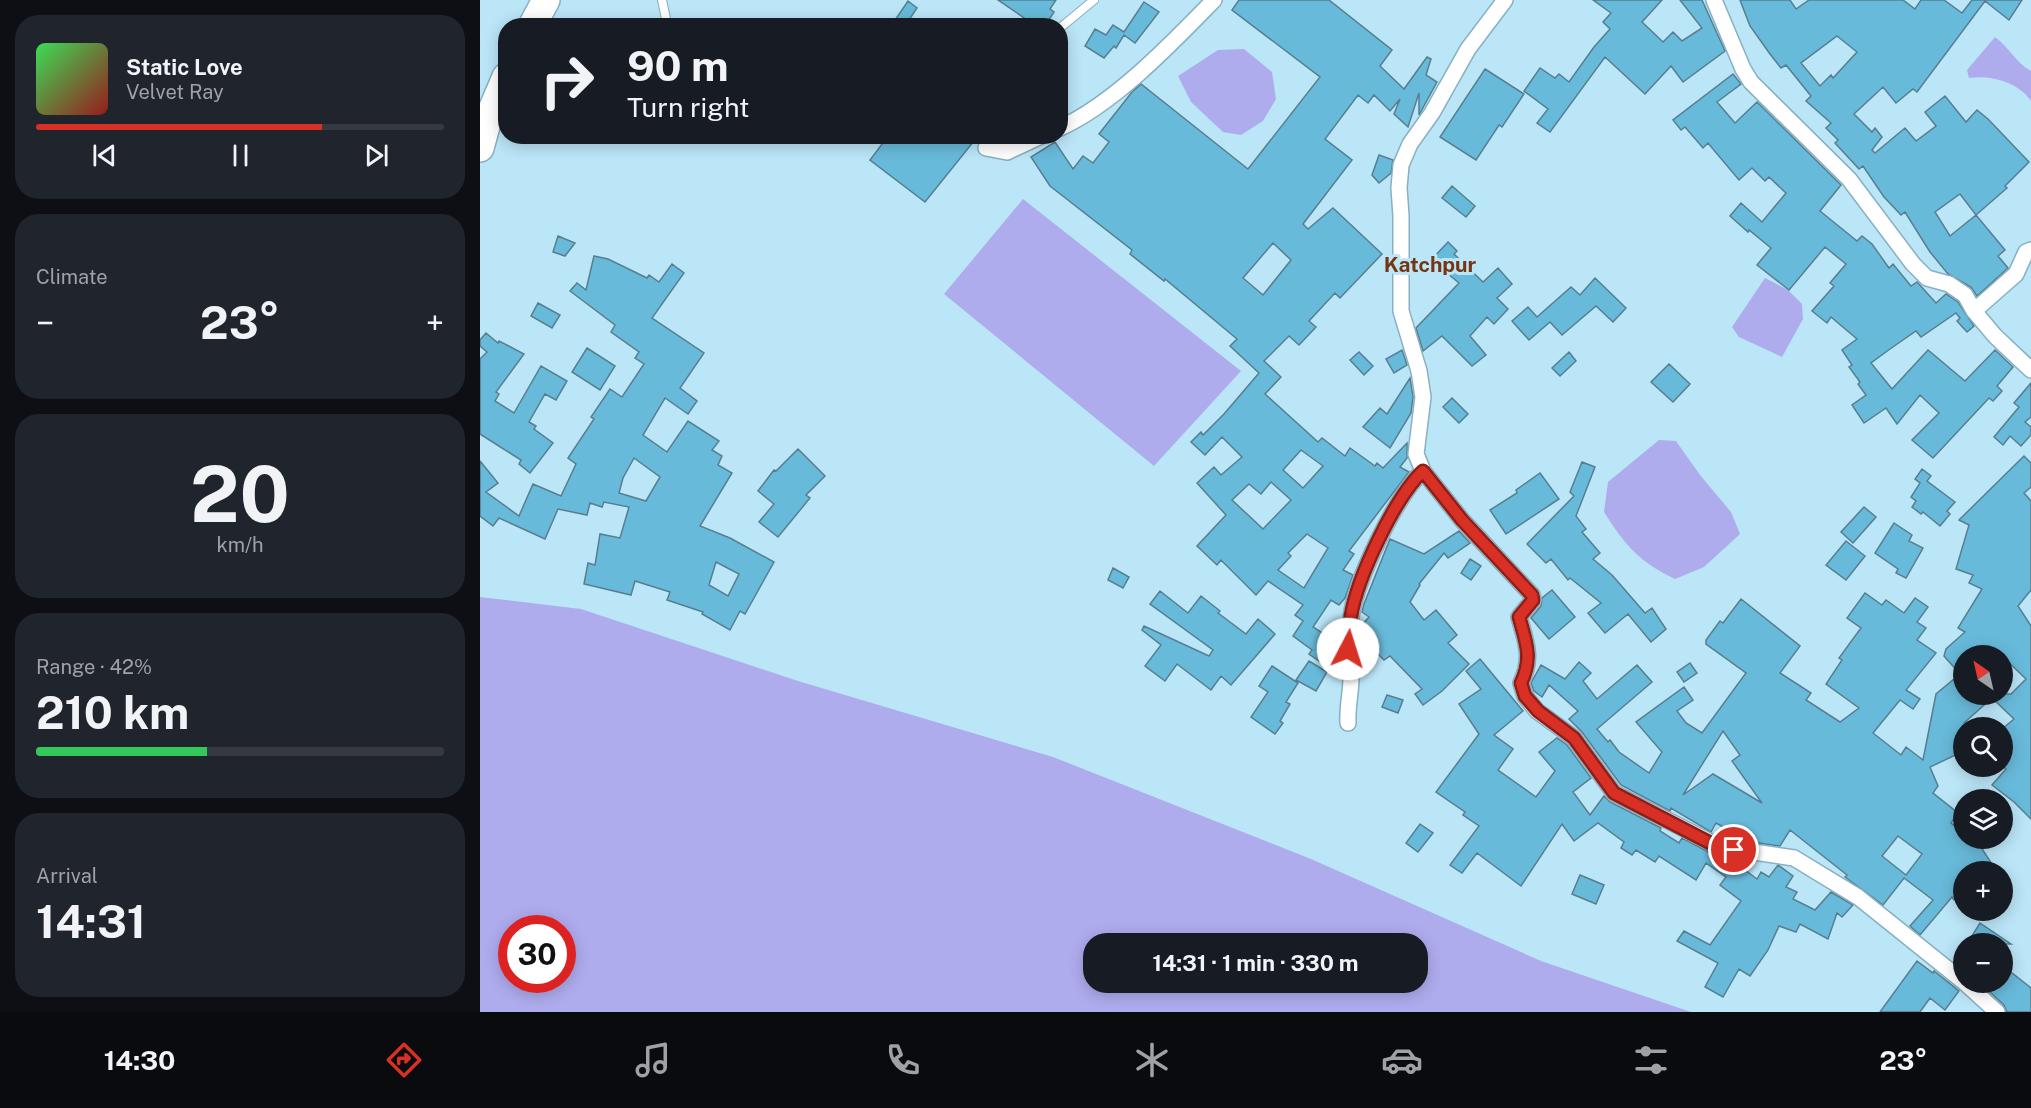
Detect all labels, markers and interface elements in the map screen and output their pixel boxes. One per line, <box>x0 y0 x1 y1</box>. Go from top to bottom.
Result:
text: 90 m <box>627 41 729 90</box>
icon: right <box>528 42 606 120</box>
text: Static Love <box>126 54 243 80</box>
text: Velvet Ray <box>126 80 224 104</box>
text: Turn right <box>627 91 750 123</box>
icon: previous <box>88 139 121 172</box>
icon: pause <box>224 139 257 172</box>
icon: next <box>360 139 393 172</box>
district label: Katchpur <box>1384 252 1477 277</box>
text: Climate <box>36 265 108 289</box>
text: 23° <box>200 296 280 349</box>
text: − <box>36 304 54 342</box>
text: + <box>426 304 444 342</box>
text: 20 <box>190 448 290 540</box>
text: km/h <box>216 533 264 557</box>
position arrow <box>1316 617 1380 681</box>
north arrow <box>1953 645 2013 705</box>
map controls <box>1953 645 2013 993</box>
text: Range · 42% <box>36 655 152 679</box>
text: 210 km <box>36 686 189 739</box>
button: search <box>1953 717 2013 777</box>
button: layers <box>1953 789 2013 849</box>
pin <box>1708 824 1759 875</box>
icon: arrive <box>1717 833 1750 866</box>
button: + <box>1953 861 2013 921</box>
text: Arrival <box>36 864 98 888</box>
text: 14:31 <box>36 895 146 948</box>
speed limit sign: 30 <box>498 915 576 993</box>
button: − <box>1953 933 2013 993</box>
text: 14:31 · 1 min · 330 m <box>1153 950 1358 976</box>
icon: directions <box>383 1039 425 1081</box>
icon: music <box>632 1039 674 1081</box>
icon: phone <box>882 1039 924 1081</box>
icon: climate <box>1131 1039 1173 1081</box>
icon: car <box>1381 1039 1423 1081</box>
icon: filters <box>1630 1039 1672 1081</box>
text: 14:30 <box>104 1044 176 1076</box>
text: 23° <box>1879 1044 1927 1076</box>

